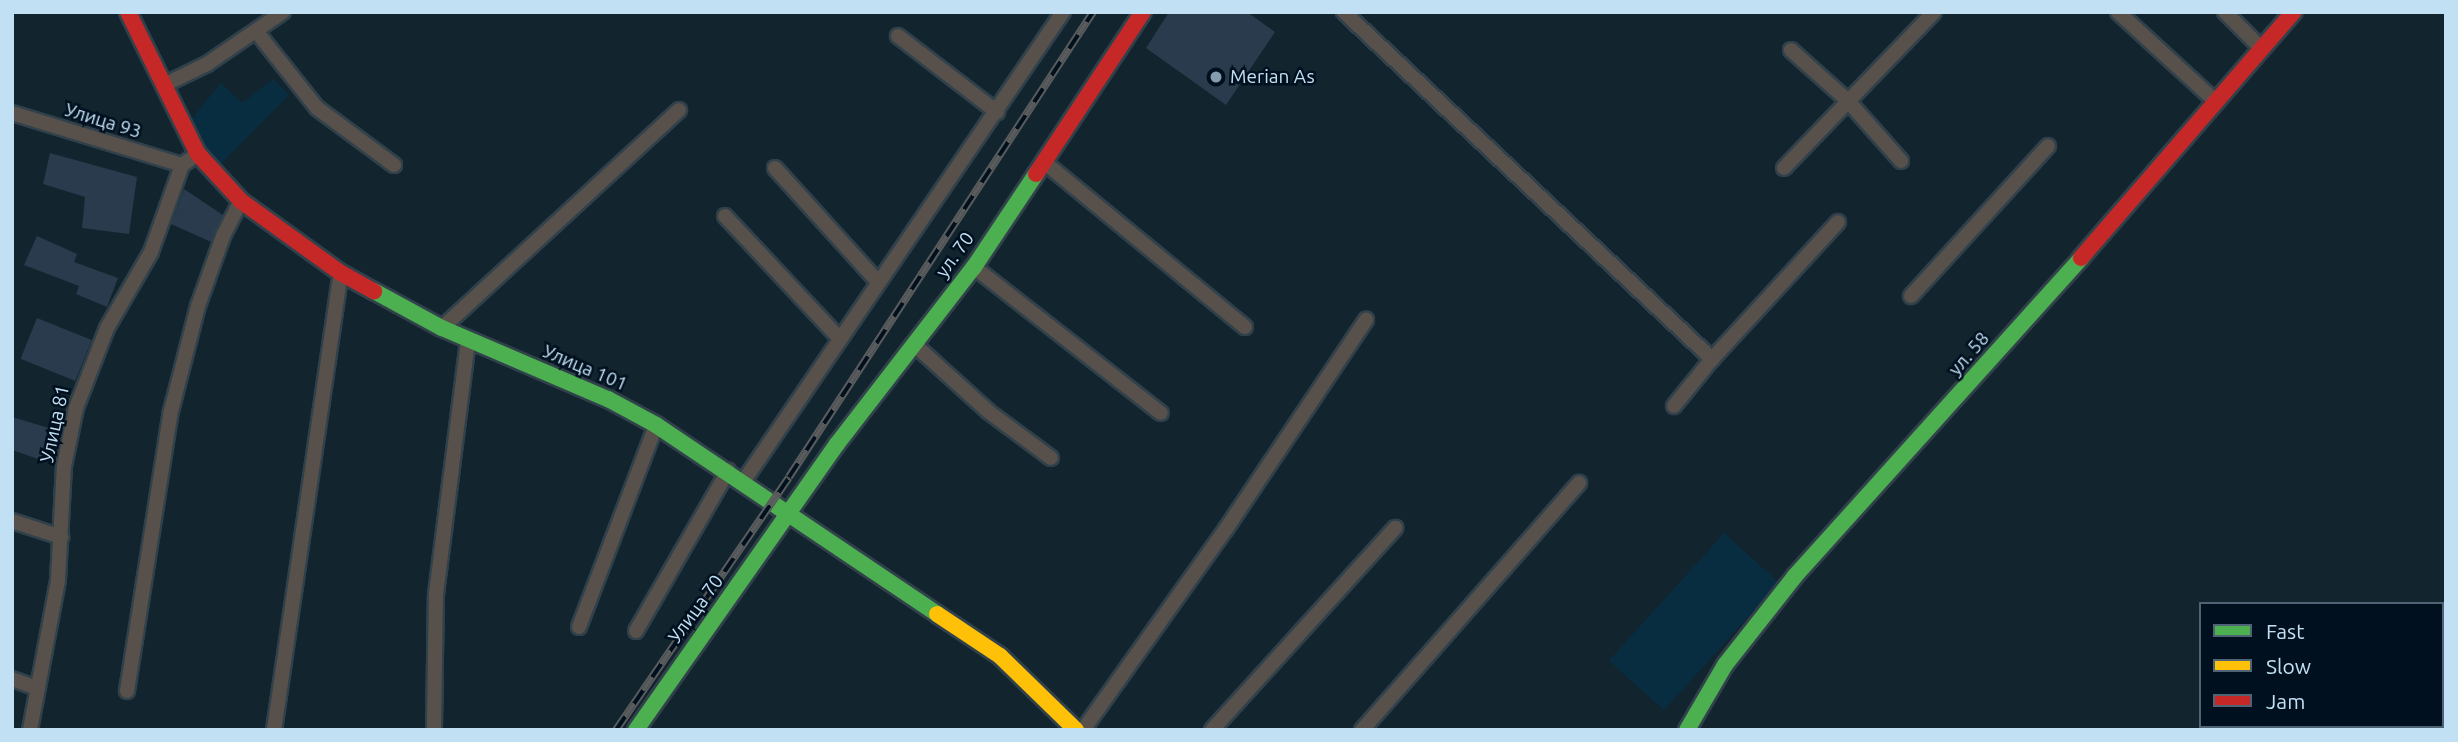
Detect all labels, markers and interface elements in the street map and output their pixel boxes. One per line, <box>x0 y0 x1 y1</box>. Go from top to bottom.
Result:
place label: Merian As <box>1230 66 1315 88</box>
marker: Merian As <box>1208 69 1224 85</box>
street label: Улица 93 <box>62 99 144 143</box>
street label: ул. 70 <box>931 228 979 282</box>
street label: ул. 58 <box>1944 327 1994 381</box>
street label: Улица 101 <box>539 340 631 396</box>
street label: Улица 81 <box>36 383 74 465</box>
street label: Улица 70 <box>664 570 728 648</box>
legend <box>2199 602 2444 728</box>
text: Fast <box>2266 619 2304 643</box>
text: Slow <box>2266 654 2311 678</box>
text: Jam <box>2266 689 2305 713</box>

